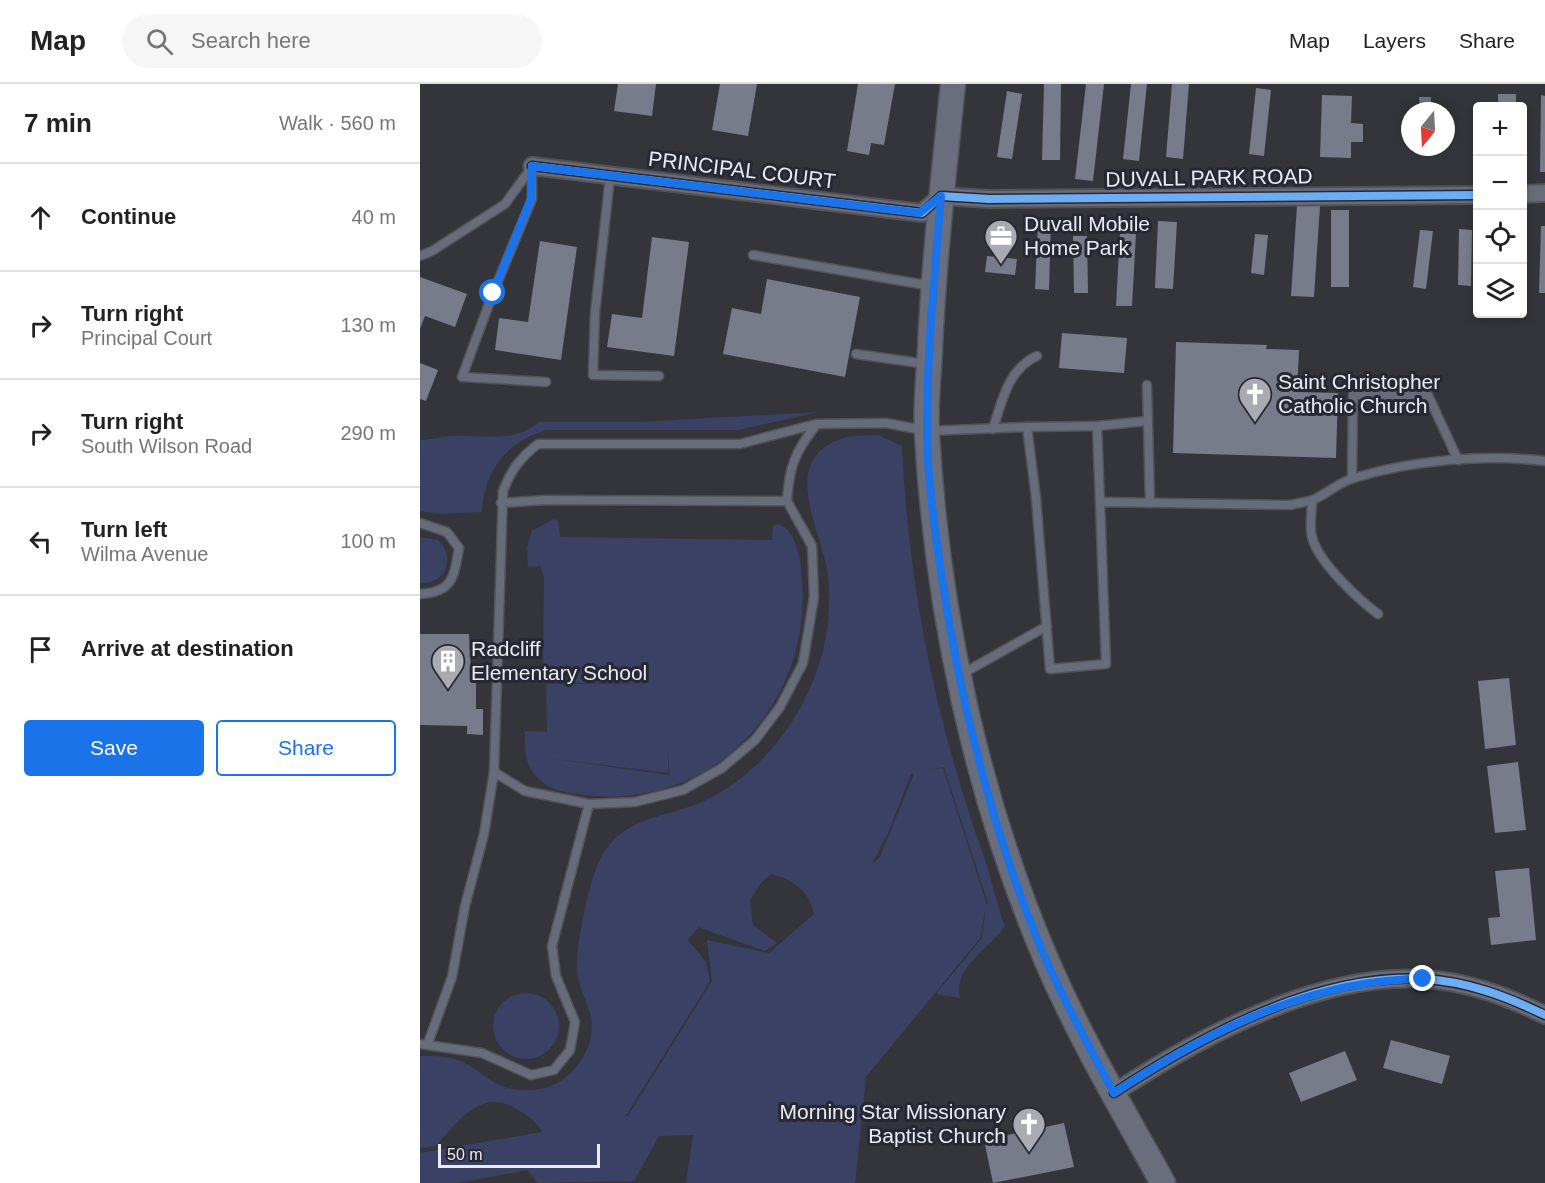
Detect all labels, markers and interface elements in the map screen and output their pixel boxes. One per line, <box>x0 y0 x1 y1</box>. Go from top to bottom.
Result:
search box <box>122 14 542 68</box>
text: Map <box>30 25 86 56</box>
icon: search <box>143 25 176 58</box>
text: Search here <box>191 28 311 53</box>
text: Map <box>1289 29 1330 52</box>
text: Layers <box>1363 29 1426 52</box>
text: Share <box>1459 29 1515 52</box>
north arrow <box>1401 102 1455 156</box>
map controls <box>1473 102 1527 318</box>
button: + <box>1473 102 1527 156</box>
text: 7 min <box>24 108 92 138</box>
text: Walk · 560 m <box>279 112 396 134</box>
street label: PRINCIPAL COURT <box>647 147 837 192</box>
button: − <box>1473 156 1527 210</box>
street label: DUVALL PARK ROAD <box>1105 164 1313 191</box>
icon: ahead <box>24 201 57 234</box>
text: Continue <box>81 204 176 229</box>
text: 40 m <box>352 206 396 228</box>
button: locate <box>1473 210 1527 264</box>
place label: Duvall Mobile Home Park <box>1024 212 1150 259</box>
office icon: Duvall Mobile Home Park <box>983 218 1019 265</box>
button: layers <box>1473 264 1527 318</box>
route start <box>479 279 505 305</box>
text: Turn right <box>81 301 183 326</box>
icon: right <box>24 309 57 342</box>
text: 130 m <box>340 314 396 336</box>
text: Principal Court <box>81 327 212 349</box>
place label: Saint Christopher Catholic Church <box>1278 370 1440 417</box>
church icon: Saint Christopher Catholic Church <box>1237 376 1273 423</box>
text: Turn right <box>81 409 183 434</box>
icon: right <box>24 417 57 450</box>
text: 290 m <box>340 422 396 444</box>
text: South Wilson Road <box>81 435 252 457</box>
text: Turn left <box>81 517 167 542</box>
icon: left <box>24 525 57 558</box>
text: 100 m <box>340 530 396 552</box>
text: Wilma Avenue <box>81 543 208 565</box>
icon: arrive <box>24 633 57 666</box>
text: Arrive at destination <box>81 636 294 661</box>
place label: Radcliff Elementary School <box>471 637 647 684</box>
building icon: Radcliff Elementary School <box>430 643 466 690</box>
button: Save <box>24 720 204 776</box>
button: Share <box>216 720 396 776</box>
route end <box>1409 965 1435 991</box>
place label: Morning Star Missionary Baptist Church <box>780 1100 1007 1147</box>
church icon: Morning Star Missionary Baptist Church <box>1011 1106 1047 1153</box>
scale bar <box>438 1141 600 1168</box>
text: 50 m <box>447 1146 483 1163</box>

